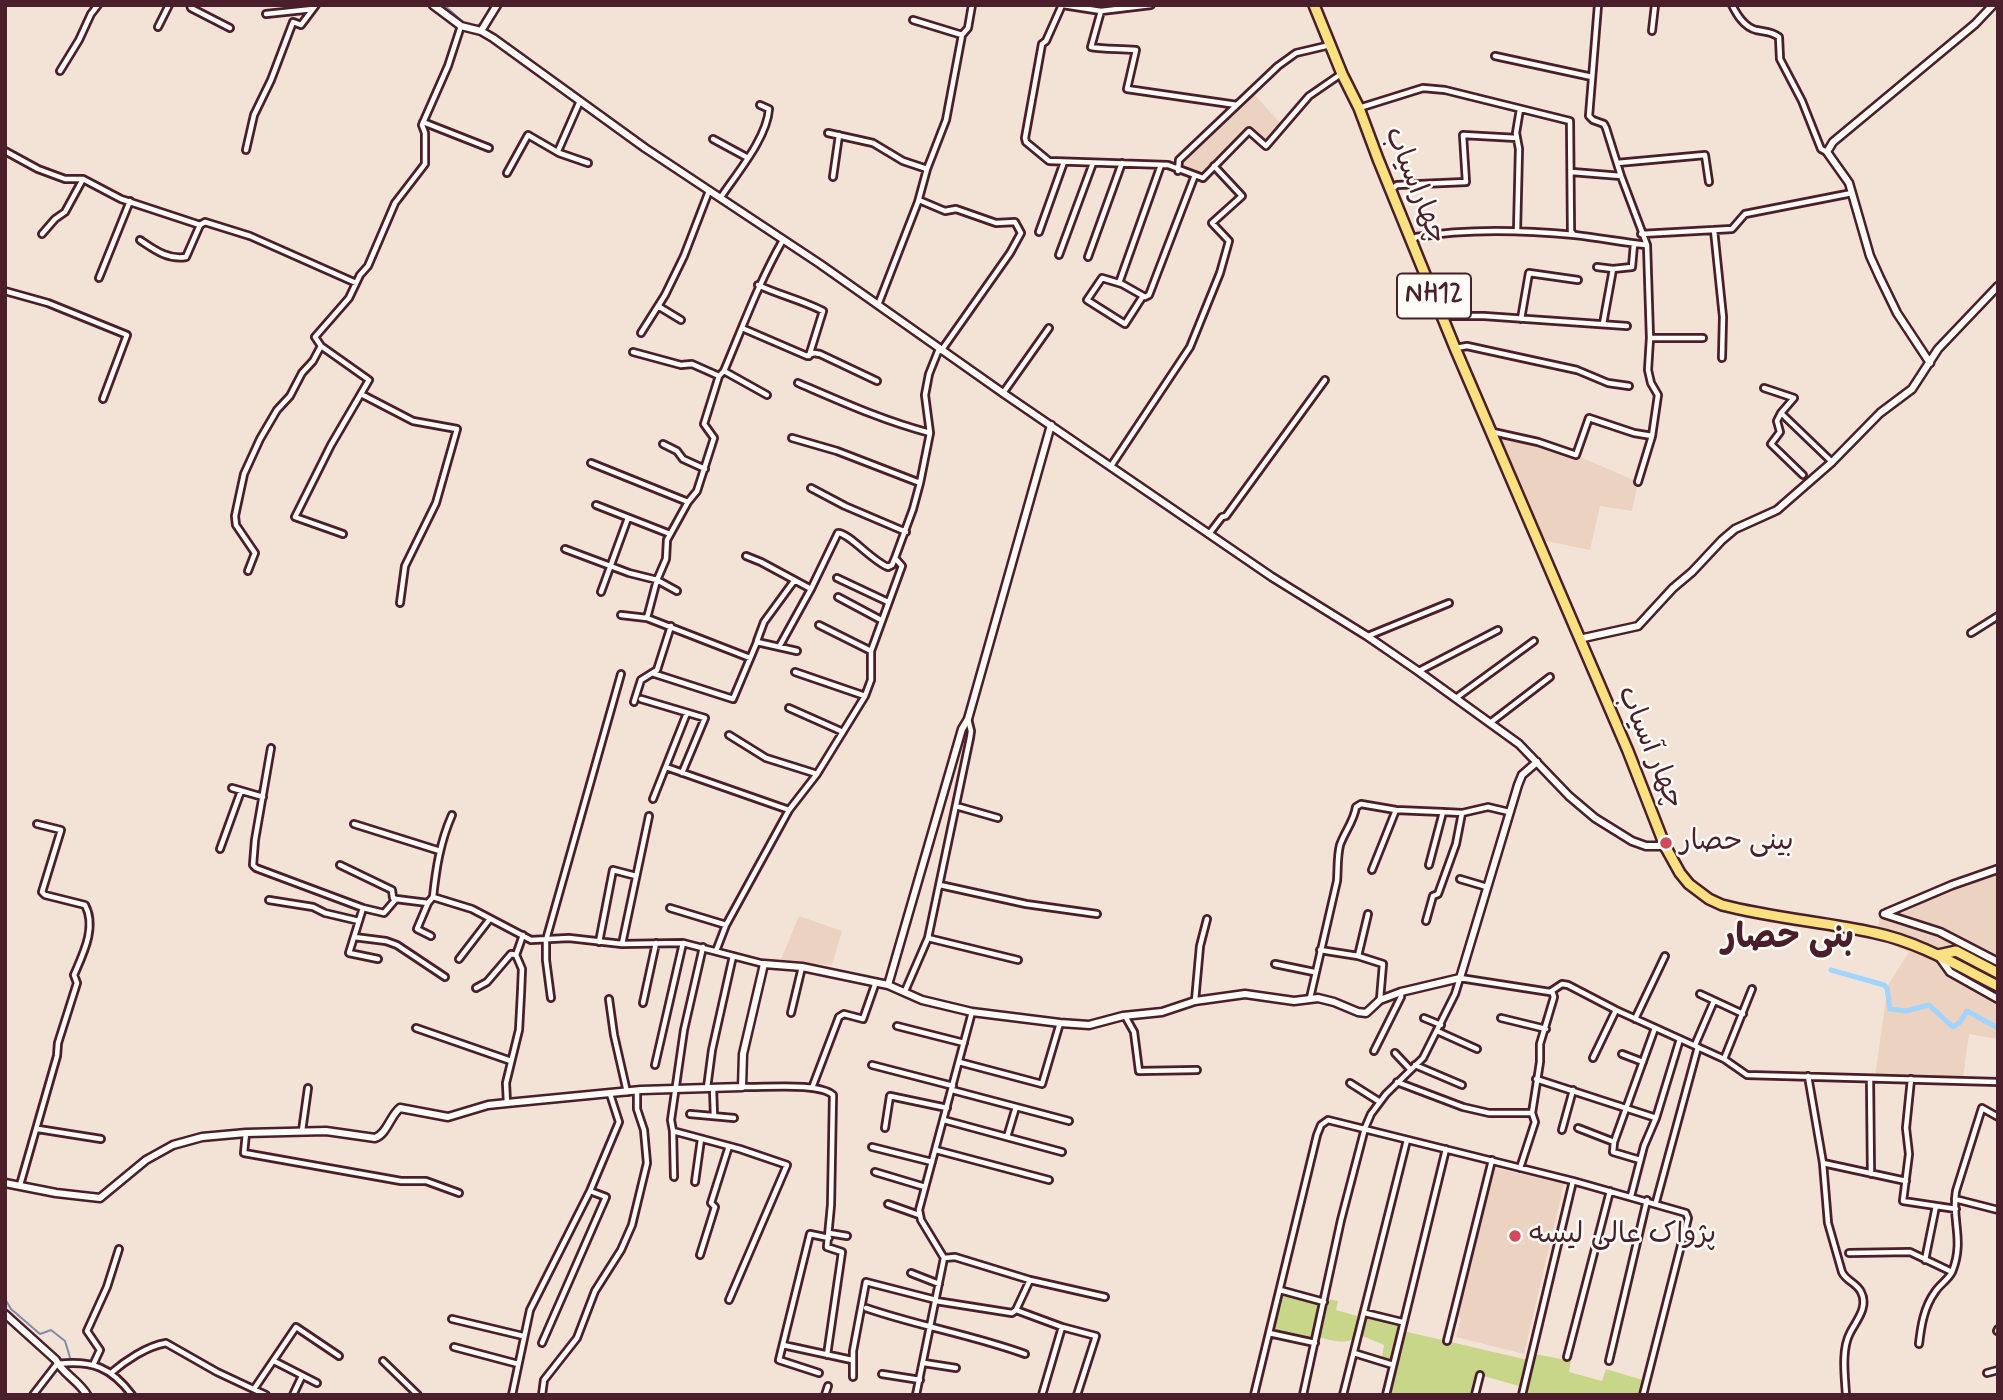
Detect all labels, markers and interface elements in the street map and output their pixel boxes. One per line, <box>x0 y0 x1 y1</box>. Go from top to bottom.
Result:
street label: چهاراسیاب <box>1375 123 1453 249</box>
road number: NH12 <box>1397 274 1471 318</box>
street label: چهار آسیاب <box>1608 681 1690 815</box>
place label: بینی حصار <box>1680 826 1794 860</box>
marker: بینی حصار <box>1658 835 1674 851</box>
district label: بنی حصار <box>1722 919 1854 961</box>
place label: پژواک عالی لیسه <box>1529 1219 1716 1253</box>
marker: پژواک عالی لیسه <box>1507 1228 1523 1244</box>

